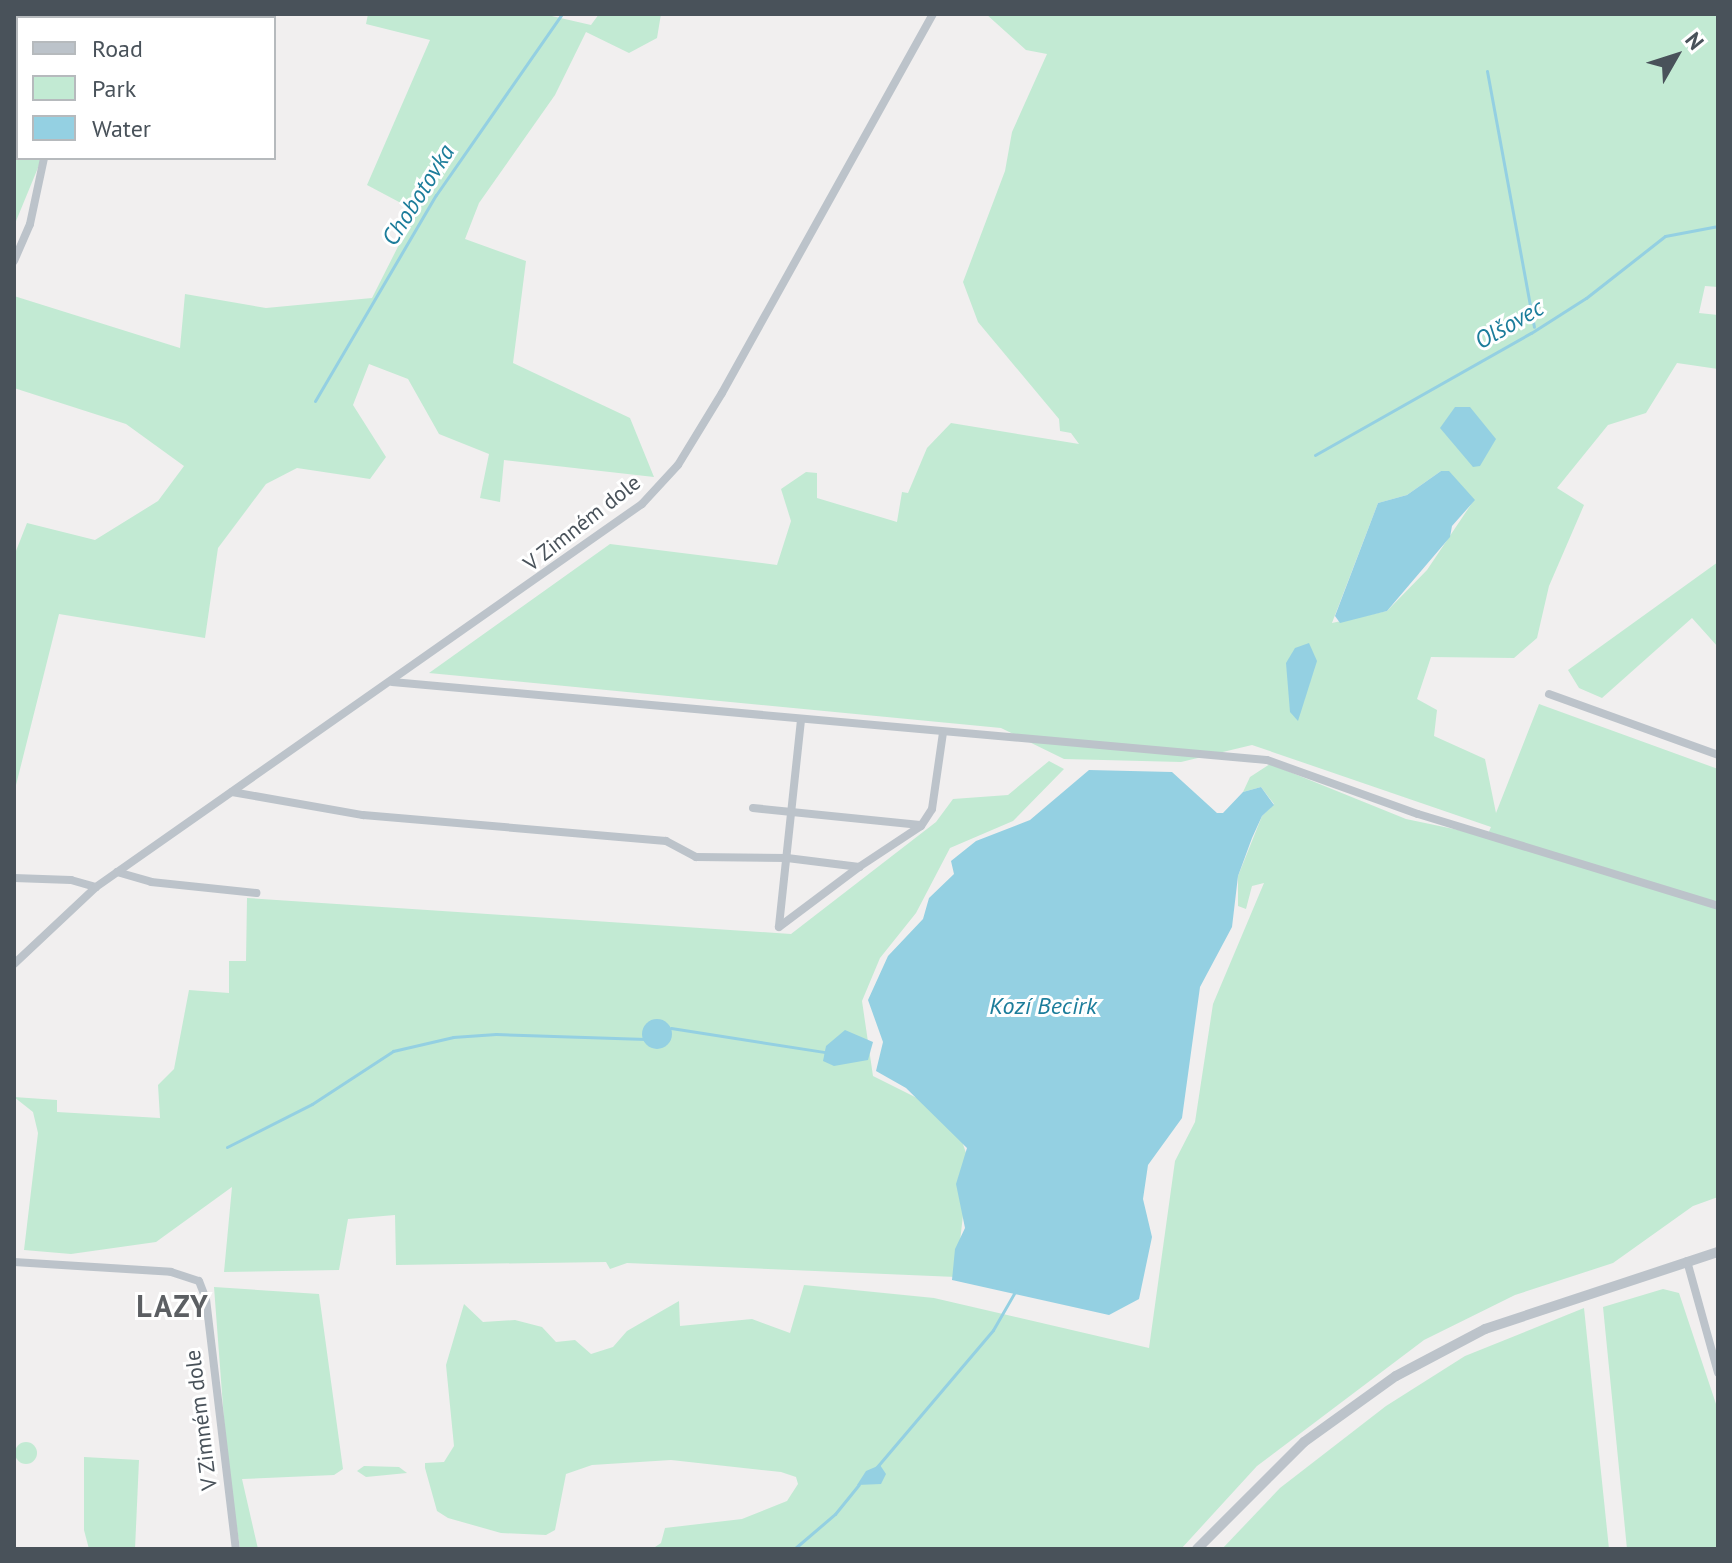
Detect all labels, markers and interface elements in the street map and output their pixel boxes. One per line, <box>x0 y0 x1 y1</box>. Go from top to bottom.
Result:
legend <box>16 16 276 160</box>
north arrow <box>1636 16 1716 96</box>
text: N <box>1679 26 1710 55</box>
text: Road <box>92 33 143 64</box>
text: Park <box>92 73 136 104</box>
text: Water <box>92 113 151 144</box>
water label: Chobotovka <box>376 139 460 251</box>
water label: Olšovec <box>1469 293 1549 355</box>
street label: V Zimném dole <box>518 469 646 577</box>
water label: Kozí Becirk <box>989 992 1097 1020</box>
district label: LAZY <box>136 1288 210 1324</box>
street label: V Zimném dole <box>179 1348 223 1492</box>

